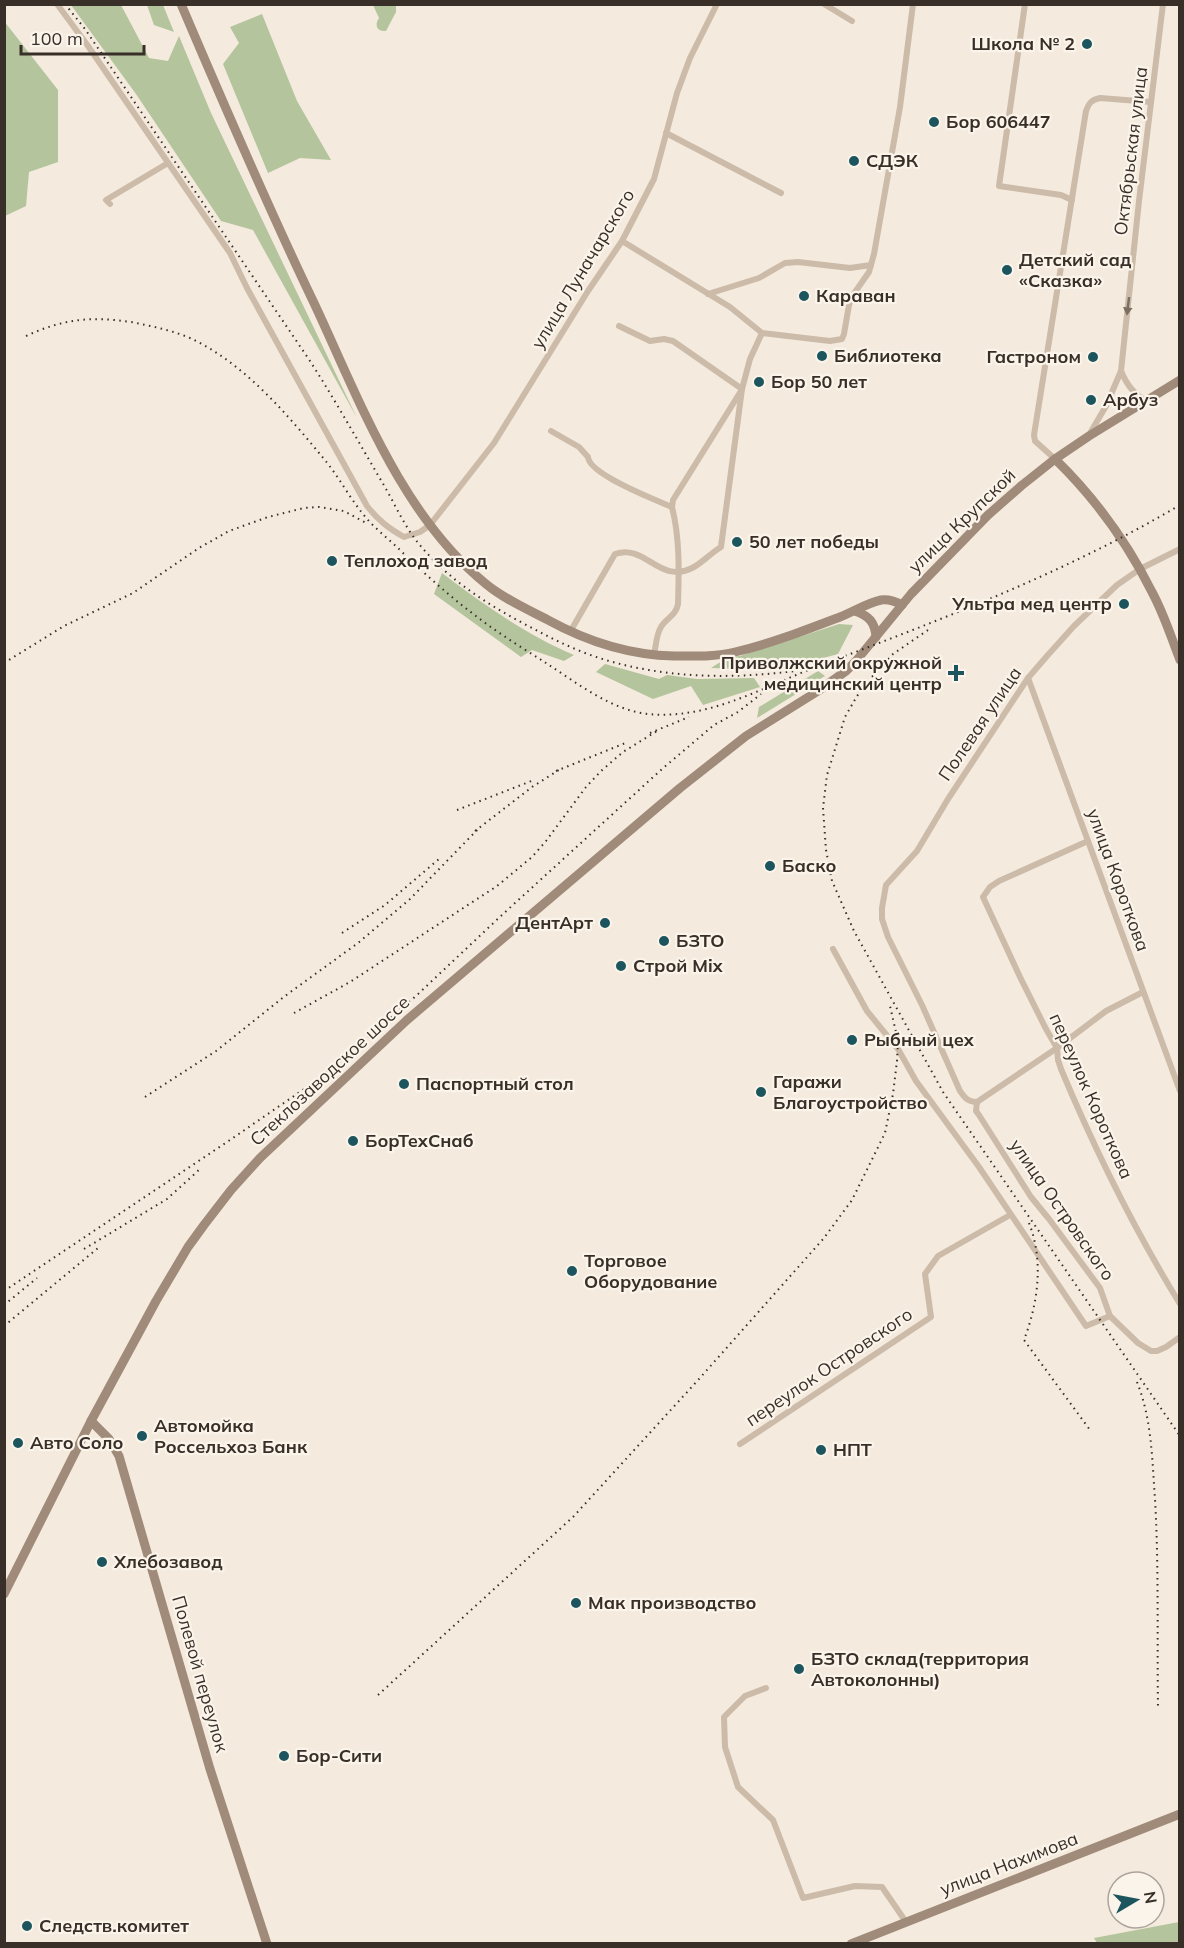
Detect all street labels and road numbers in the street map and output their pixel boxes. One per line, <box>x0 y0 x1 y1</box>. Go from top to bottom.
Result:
street label: Октябрьская улица <box>1109 65 1152 237</box>
street label: улица Луначарского <box>526 185 639 353</box>
street label: улица Крупской <box>903 464 1020 578</box>
street label: Полевая улица <box>933 662 1026 785</box>
street label: улица Короткова <box>1082 805 1155 954</box>
street label: Стеклозаводское шоссе <box>245 991 414 1151</box>
street label: переулок Короткова <box>1045 1009 1138 1182</box>
street label: улица Островского <box>1005 1135 1120 1285</box>
street label: переулок Островского <box>741 1302 917 1431</box>
street label: Полевой переулок <box>167 1593 234 1755</box>
street label: улица Нахимова <box>937 1827 1081 1900</box>

